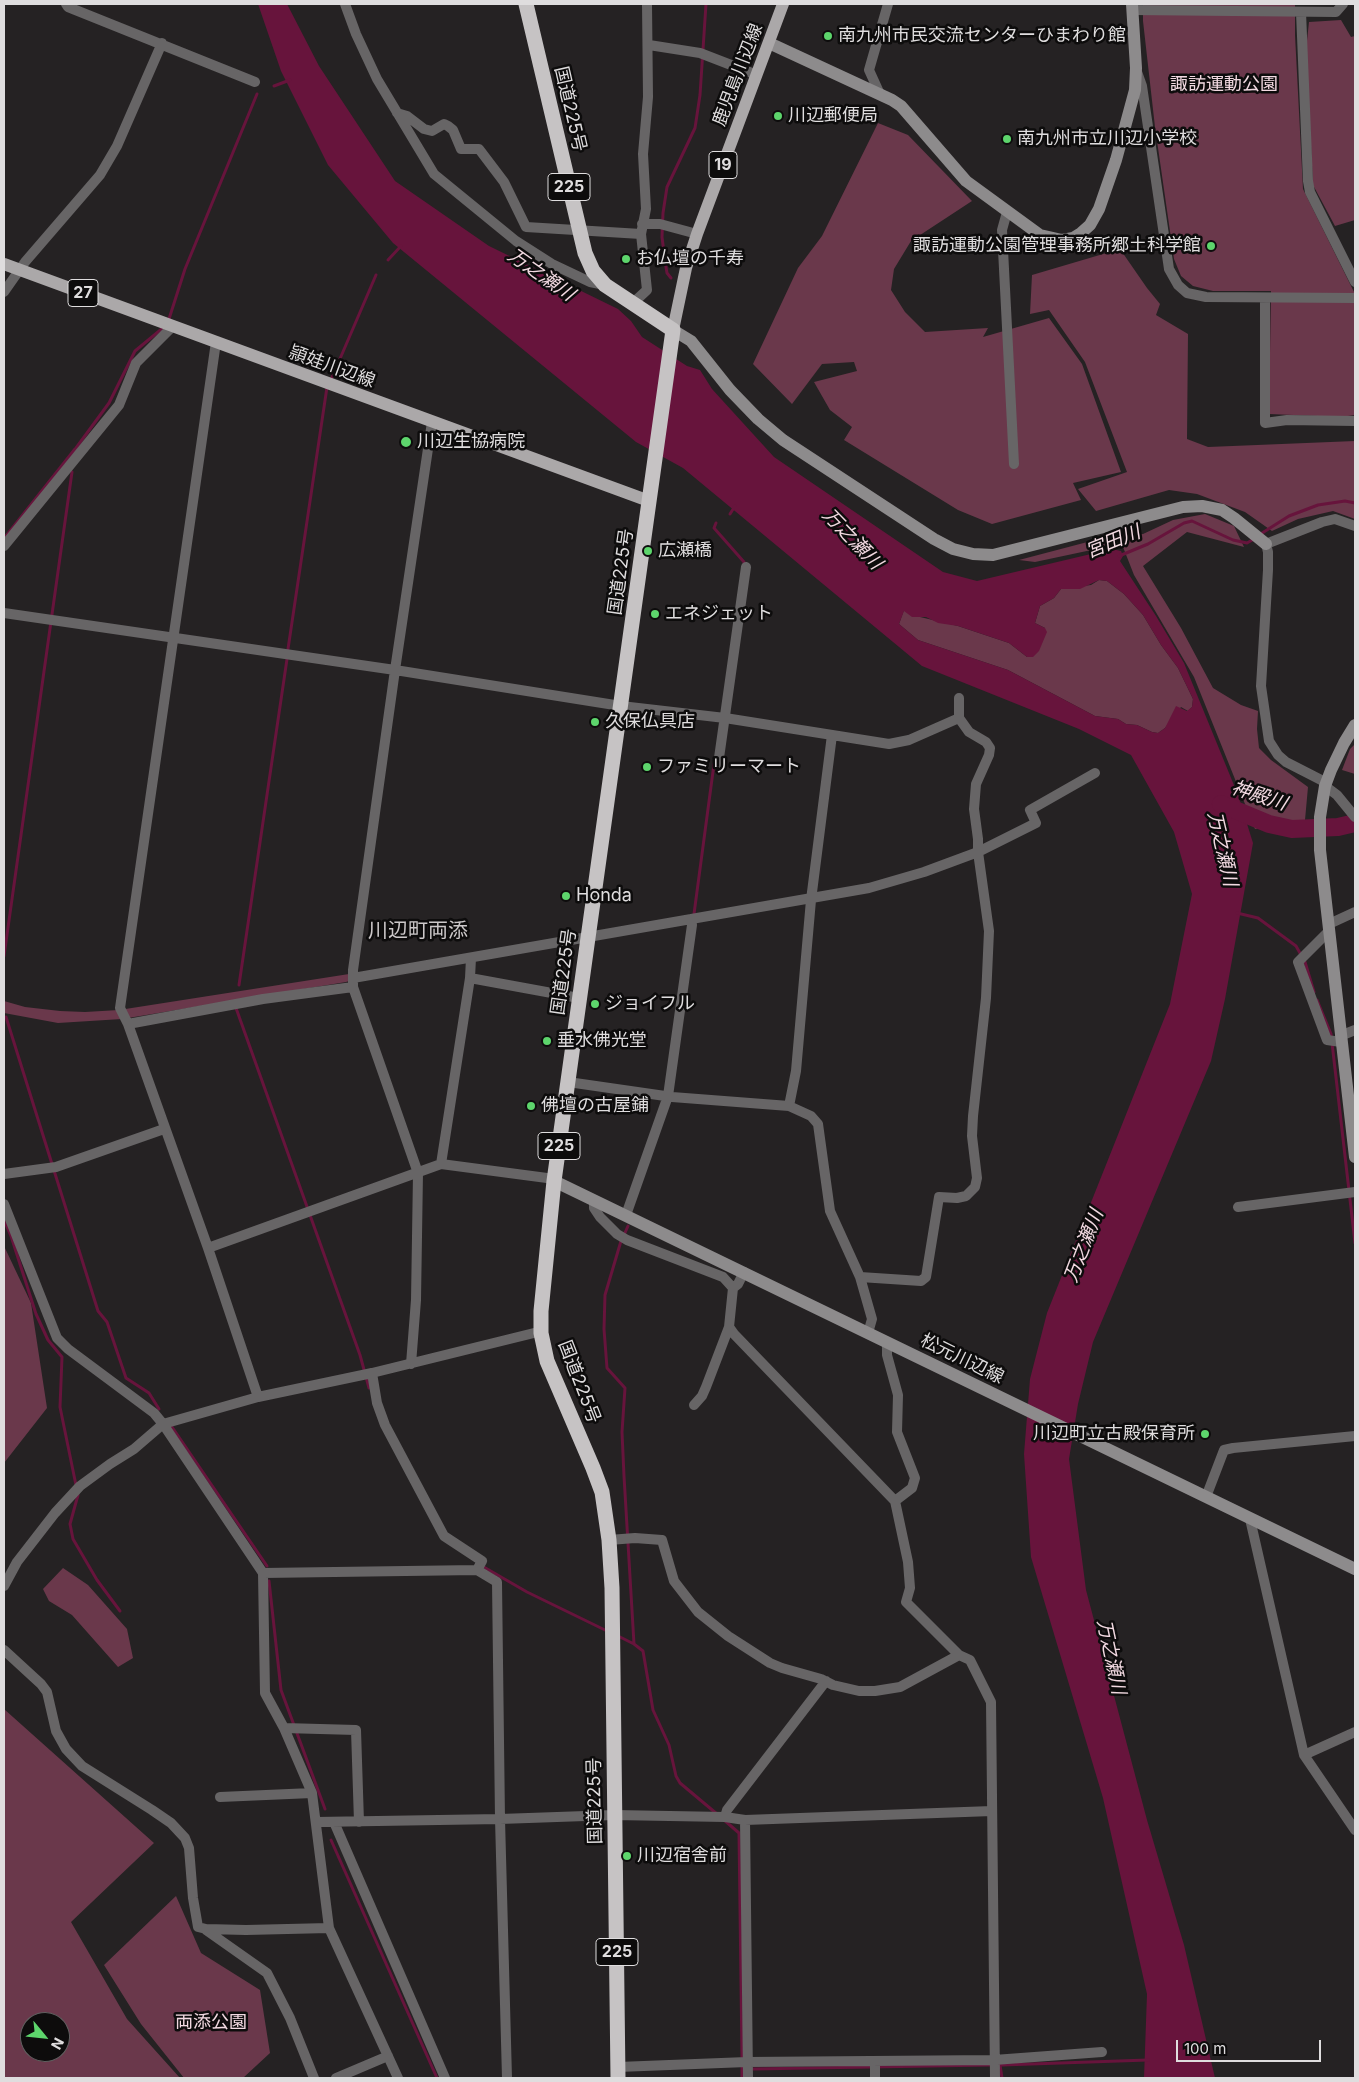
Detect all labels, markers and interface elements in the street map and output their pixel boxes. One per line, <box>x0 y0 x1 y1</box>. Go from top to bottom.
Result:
street label: 鹿児島川辺線 <box>709 21 767 129</box>
place label: 南九州市民交流センターひまわり館 <box>838 25 1126 47</box>
marker: 南九州市民交流センターひまわり館 <box>822 30 834 42</box>
street label: 国道225号 <box>550 64 590 154</box>
park label: 諏訪運動公園 <box>1170 74 1278 96</box>
place label: 川辺郵便局 <box>788 105 878 127</box>
marker: 川辺郵便局 <box>772 110 784 122</box>
place label: 南九州市立川辺小学校 <box>1017 128 1197 150</box>
marker: 南九州市立川辺小学校 <box>1001 133 1013 145</box>
road number: 19 <box>709 152 737 178</box>
road number: 225 <box>548 173 590 200</box>
place label: 諏訪運動公園管理事務所郷土科学館 <box>913 235 1201 257</box>
marker: 諏訪運動公園管理事務所郷土科学館 <box>1205 240 1217 252</box>
water label: 万之瀬川 <box>503 244 579 306</box>
place label: お仏壇の千寿 <box>636 248 744 270</box>
marker: お仏壇の千寿 <box>620 253 632 265</box>
road number: 27 <box>68 280 98 306</box>
street label: 頴娃川辺線 <box>286 341 378 393</box>
place label: 川辺生協病院 <box>417 431 525 453</box>
marker: 川辺生協病院 <box>399 435 413 449</box>
water label: 万之瀬川 <box>817 504 887 574</box>
water label: 宮田川 <box>1082 521 1144 563</box>
street label: 国道225号 <box>604 527 638 617</box>
place label: 広瀬橋 <box>658 540 712 562</box>
marker: 広瀬橋 <box>642 545 654 557</box>
place label: エネジェット <box>665 603 773 625</box>
marker: エネジェット <box>649 608 661 620</box>
place label: 久保仏具店 <box>605 711 695 733</box>
marker: 久保仏具店 <box>589 716 601 728</box>
place label: ファミリーマート <box>657 756 801 778</box>
marker: ファミリーマート <box>641 761 653 773</box>
water label: 神殿川 <box>1228 776 1290 816</box>
water label: 万之瀬川 <box>1202 809 1242 889</box>
place label: Honda <box>576 885 632 907</box>
marker: Honda <box>560 890 572 902</box>
district label: 川辺町両添 <box>368 919 468 943</box>
street label: 国道225号 <box>547 927 581 1017</box>
place label: ジョイフル <box>605 993 695 1015</box>
marker: ジョイフル <box>589 998 601 1010</box>
place label: 垂水佛光堂 <box>557 1030 647 1052</box>
marker: 垂水佛光堂 <box>541 1035 553 1047</box>
place label: 佛壇の古屋鋪 <box>541 1095 649 1117</box>
marker: 佛壇の古屋鋪 <box>525 1100 537 1112</box>
road number: 225 <box>538 1132 580 1160</box>
water label: 万之瀬川 <box>1060 1206 1108 1286</box>
street label: 松元川辺線 <box>917 1330 1007 1388</box>
street label: 国道225号 <box>553 1338 605 1426</box>
place label: 川辺町立古殿保育所 <box>1033 1423 1195 1445</box>
marker: 川辺町立古殿保育所 <box>1199 1428 1211 1440</box>
water label: 万之瀬川 <box>1092 1617 1130 1697</box>
street label: 国道225号 <box>583 1757 607 1845</box>
place label: 川辺宿舎前 <box>637 1845 727 1867</box>
marker: 川辺宿舎前 <box>621 1850 633 1862</box>
road number: 225 <box>596 1938 638 1965</box>
north arrow <box>20 2012 70 2062</box>
park label: 両添公園 <box>175 2012 247 2034</box>
scale bar <box>1179 2030 1324 2062</box>
text: N <box>48 2035 68 2053</box>
text: 100 m <box>1184 2039 1226 2058</box>

